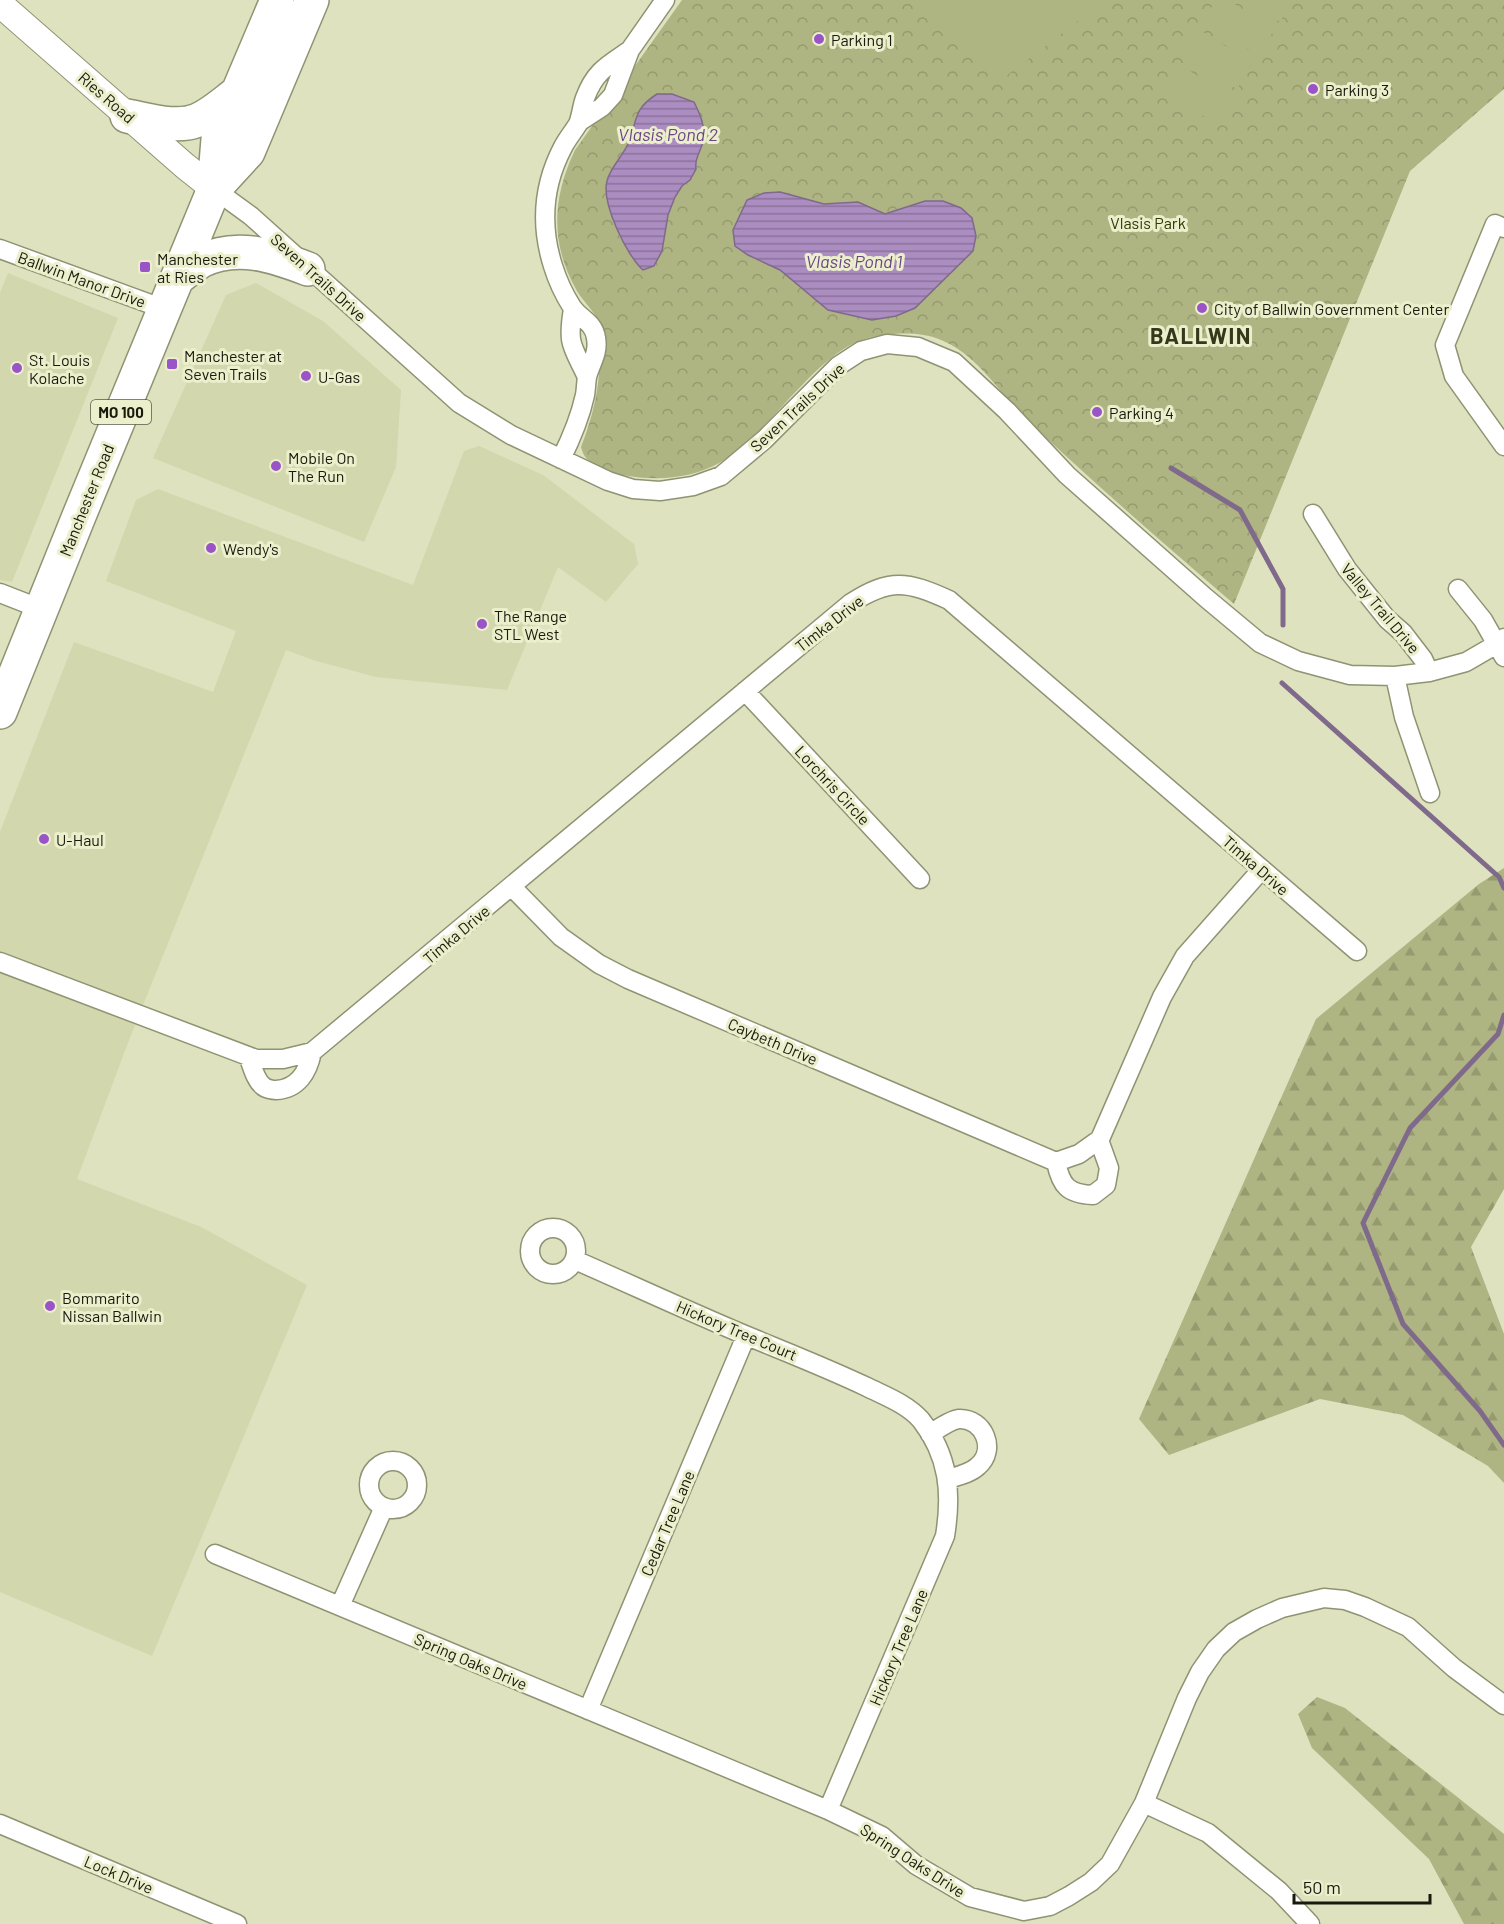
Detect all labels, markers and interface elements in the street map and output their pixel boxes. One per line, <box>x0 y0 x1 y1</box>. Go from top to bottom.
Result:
place label: Parking 1 <box>831 30 893 49</box>
marker: Parking 1 <box>812 32 826 46</box>
street label: Ries Road <box>75 67 139 127</box>
place label: Parking 3 <box>1325 80 1389 99</box>
marker: Parking 3 <box>1306 82 1320 96</box>
water label: Vlasis Pond 2 <box>618 123 718 145</box>
park label: Vlasis Park <box>1110 213 1186 232</box>
street label: Seven Trails Drive <box>267 229 371 325</box>
street label: Ballwin Manor Drive <box>16 247 148 311</box>
place label: Manchester at Ries <box>157 249 238 286</box>
water label: Vlasis Pond 1 <box>806 250 902 272</box>
marker: Manchester at Ries <box>138 260 152 274</box>
place label: City of Ballwin Government Center <box>1214 299 1449 318</box>
marker: City of Ballwin Government Center <box>1195 301 1209 315</box>
district label: BALLWIN <box>1150 322 1252 348</box>
place label: Manchester at Seven Trails <box>184 346 282 383</box>
place label: St. Louis Kolache <box>29 350 90 387</box>
marker: Manchester at Seven Trails <box>165 357 179 371</box>
street label: Seven Trails Drive <box>746 358 848 456</box>
marker: St. Louis Kolache <box>10 361 24 375</box>
place label: U-Gas <box>318 367 360 386</box>
marker: U-Gas <box>299 369 313 383</box>
road number: MO 100 <box>91 400 151 424</box>
place label: Parking 4 <box>1109 403 1174 422</box>
marker: Parking 4 <box>1090 405 1104 419</box>
street label: Manchester Road <box>55 441 117 559</box>
place label: Mobile On The Run <box>288 448 355 485</box>
marker: Mobile On The Run <box>269 459 283 473</box>
place label: Wendy's <box>223 539 279 558</box>
marker: Wendy's <box>204 541 218 555</box>
street label: Valley Trail Drive <box>1338 559 1424 657</box>
street label: Timka Drive <box>791 591 867 655</box>
place label: The Range STL West <box>494 606 567 643</box>
marker: The Range STL West <box>475 617 489 631</box>
street label: Lorchris Circle <box>791 741 875 829</box>
place label: U-Haul <box>56 830 104 849</box>
street label: Timka Drive <box>1219 831 1293 899</box>
marker: U-Haul <box>37 832 51 846</box>
street label: Timka Drive <box>419 901 493 967</box>
street label: Caybeth Drive <box>725 1014 821 1068</box>
place label: Bommarito Nissan Ballwin <box>62 1288 162 1325</box>
street label: Hickory Tree Court <box>674 1296 800 1364</box>
marker: Bommarito Nissan Ballwin <box>43 1299 57 1313</box>
street label: Cedar Tree Lane <box>636 1467 698 1579</box>
street label: Hickory Tree Lane <box>865 1586 931 1708</box>
street label: Spring Oaks Drive <box>412 1629 530 1693</box>
street label: Spring Oaks Drive <box>857 1819 969 1901</box>
street label: Lock Drive <box>82 1851 156 1897</box>
scale bar <box>1294 1867 1430 1905</box>
text: 50 m <box>1303 1876 1341 1898</box>

